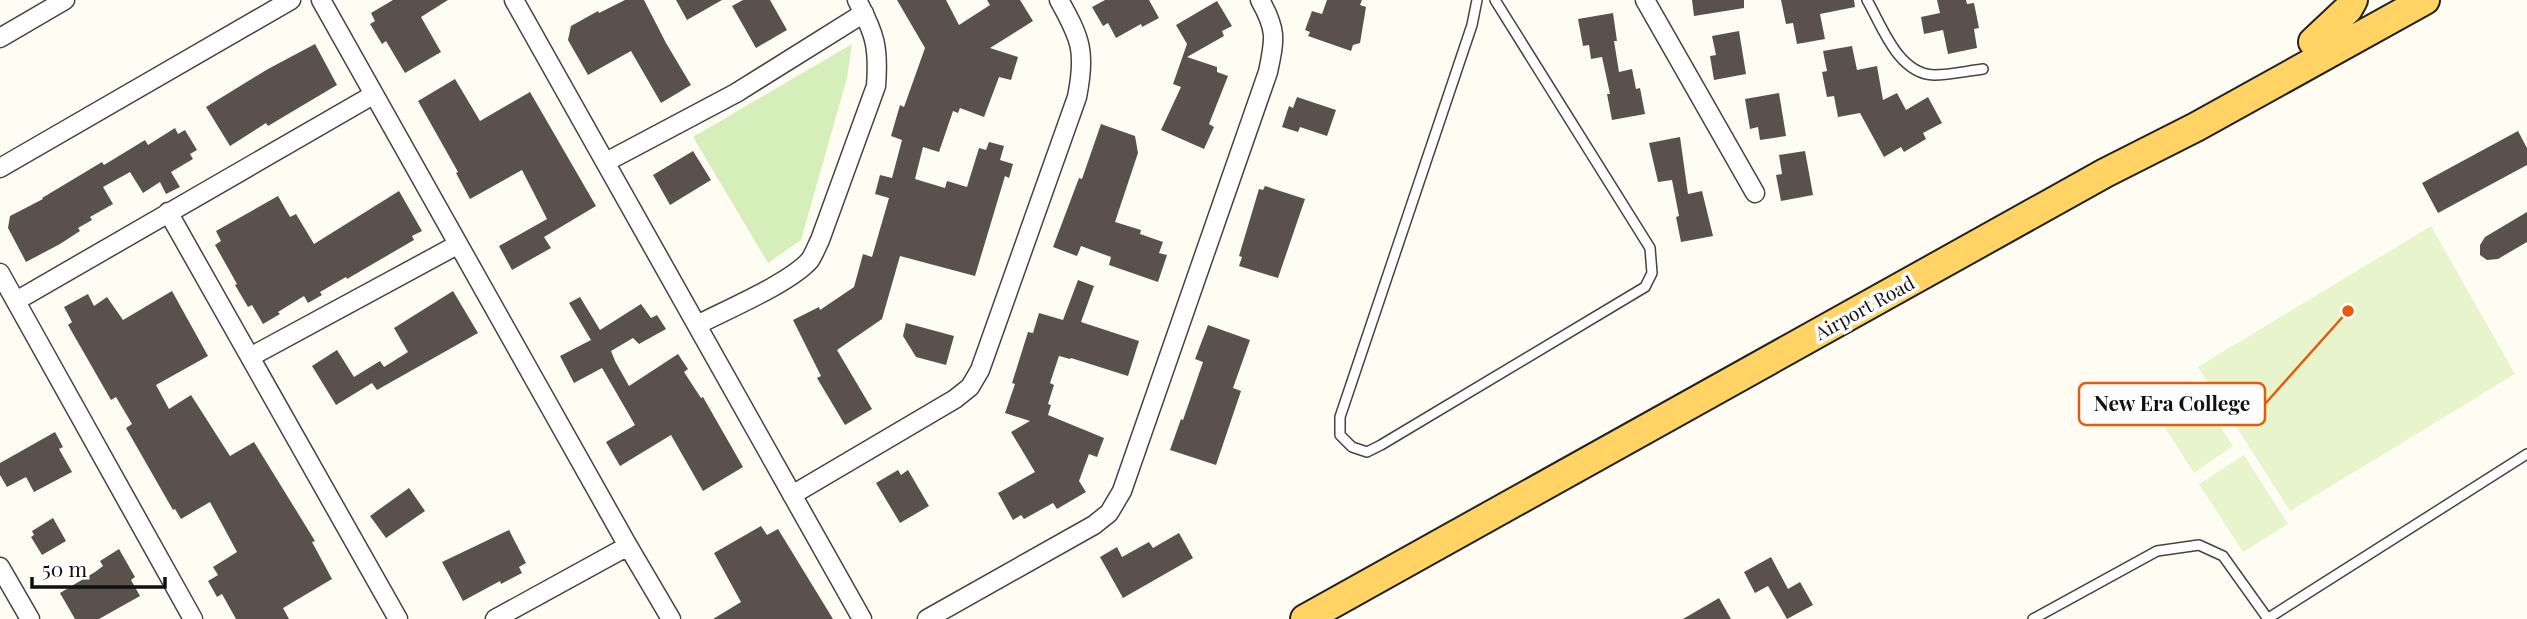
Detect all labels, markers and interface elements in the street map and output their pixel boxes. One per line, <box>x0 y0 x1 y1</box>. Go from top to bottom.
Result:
street label: Airport Road <box>1809 269 1919 346</box>
callout: New Era College <box>2079 383 2265 425</box>
text: New Era College <box>2094 388 2250 416</box>
scale bar <box>32 546 164 590</box>
text: 50 m <box>42 554 88 582</box>

